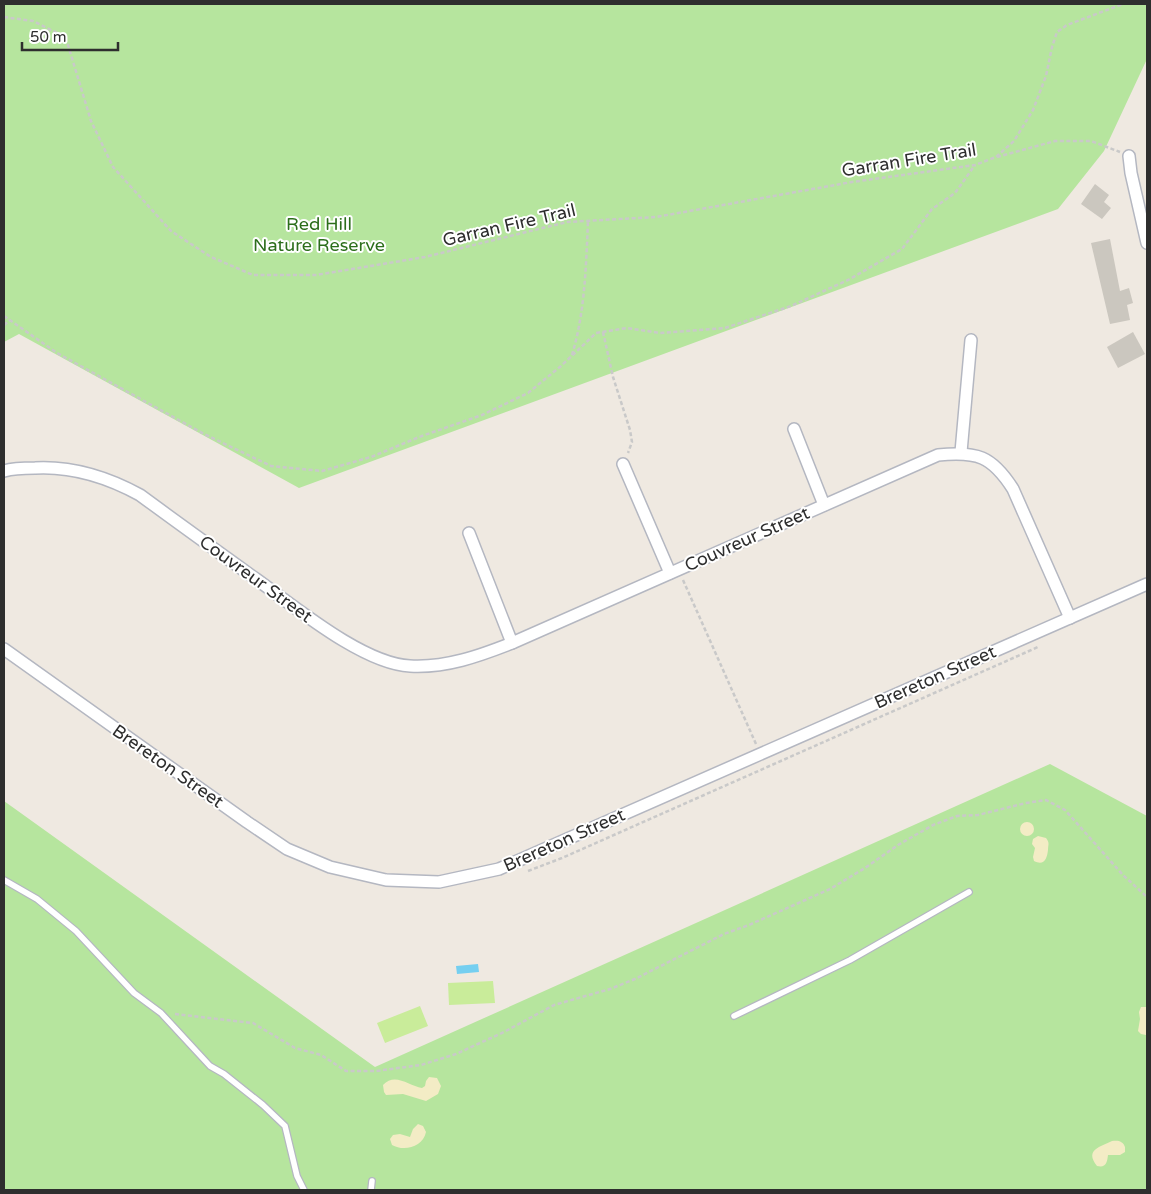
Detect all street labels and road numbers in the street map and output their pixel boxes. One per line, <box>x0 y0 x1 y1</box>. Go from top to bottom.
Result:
street label: Garran Fire Trail <box>840 139 978 181</box>
street label: Garran Fire Trail <box>440 199 578 251</box>
street label: Couvreur Street <box>681 502 813 576</box>
street label: Couvreur Street <box>195 531 317 627</box>
street label: Brereton Street <box>871 640 999 714</box>
street label: Brereton Street <box>108 719 228 813</box>
street label: Brereton Street <box>500 803 628 877</box>

